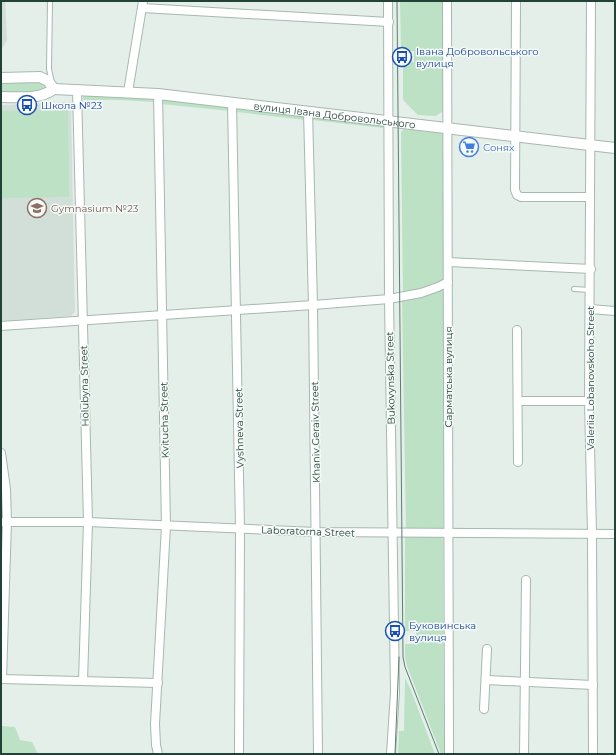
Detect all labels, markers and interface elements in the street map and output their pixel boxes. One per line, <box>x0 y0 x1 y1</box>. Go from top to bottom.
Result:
place label: Івана Добровольського вулиця <box>416 45 539 70</box>
bus stop icon: Івана Добровольського вулиця <box>391 46 413 68</box>
bus stop icon: Школа №23 <box>16 94 38 116</box>
place label: Школа №23 <box>41 99 103 112</box>
street label: вулиця Івана Добровольського <box>253 99 416 131</box>
supermarket icon: Сонях <box>458 136 480 158</box>
place label: Сонях <box>483 141 515 154</box>
school or university icon: Gymnasium №23 <box>26 197 48 219</box>
place label: Gymnasium №23 <box>51 202 139 215</box>
street label: Valeriia Lobanovskoho Street <box>584 306 597 450</box>
street label: Сарматська вулиця <box>442 327 455 427</box>
street label: Bukovynska Street <box>383 331 398 425</box>
street label: Holubyna Street <box>77 345 92 427</box>
street label: Khaniv Geraiv Street <box>308 381 323 483</box>
street label: Kvitucha Street <box>157 382 172 458</box>
street label: Vyshneva Street <box>232 388 247 468</box>
street label: Laboratorna Street <box>261 523 355 540</box>
place label: Буковинська вулиця <box>409 619 476 644</box>
bus stop icon: Буковинська вулиця <box>384 620 406 642</box>

